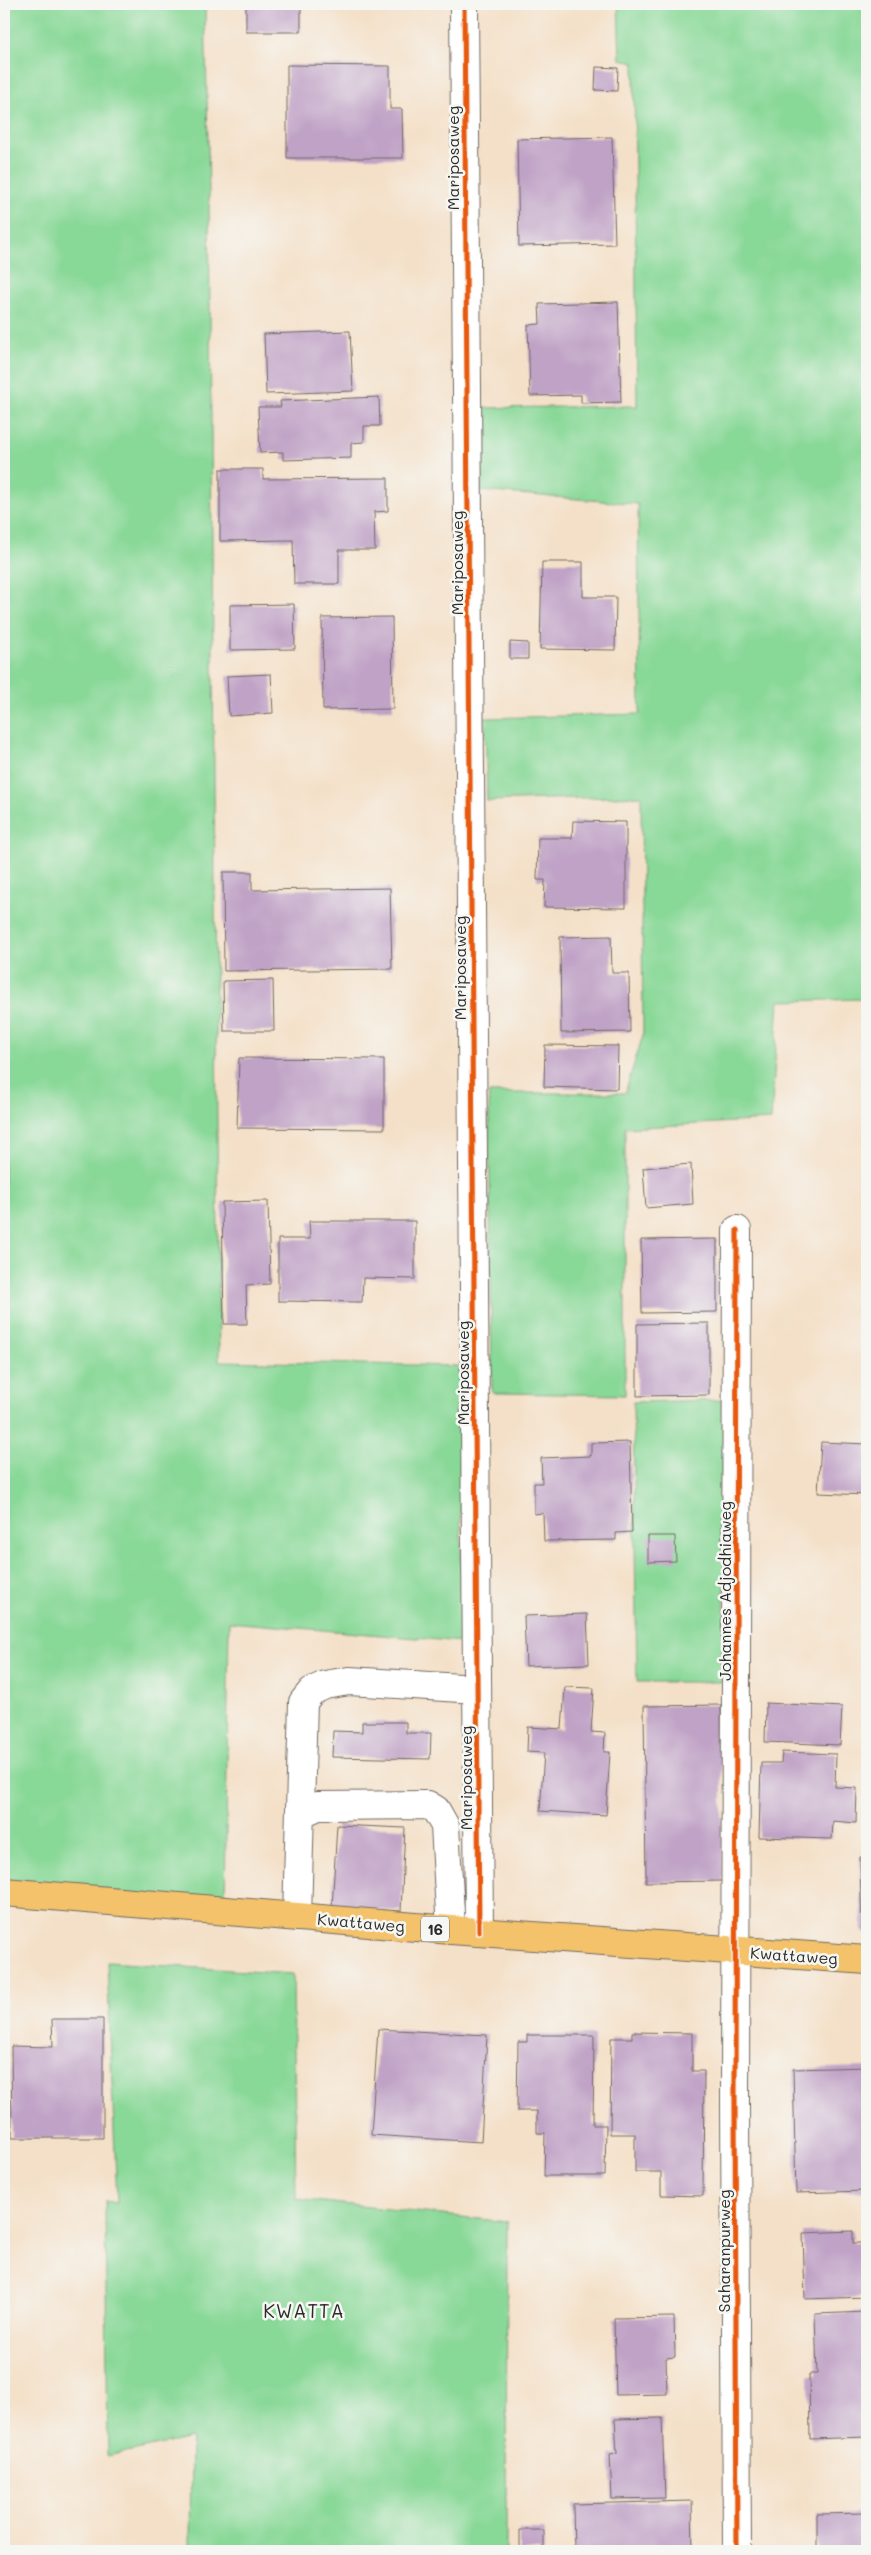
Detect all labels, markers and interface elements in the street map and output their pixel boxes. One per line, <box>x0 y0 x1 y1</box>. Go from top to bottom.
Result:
street label: Mariposaweg <box>442 106 463 210</box>
street label: Mariposaweg <box>446 511 467 615</box>
street label: Mariposaweg <box>449 916 470 1020</box>
street label: Mariposaweg <box>452 1321 473 1425</box>
street label: Johannes Adjodhiaweg <box>714 1501 735 1681</box>
street label: Mariposaweg <box>455 1726 476 1830</box>
street label: Kwattaweg <box>316 1908 406 1936</box>
road number: 16 <box>421 1916 449 1942</box>
street label: Kwattaweg <box>749 1941 839 1969</box>
street label: Saharanpurweg <box>713 2189 734 2313</box>
district label: KWATTA <box>263 2298 345 2323</box>

